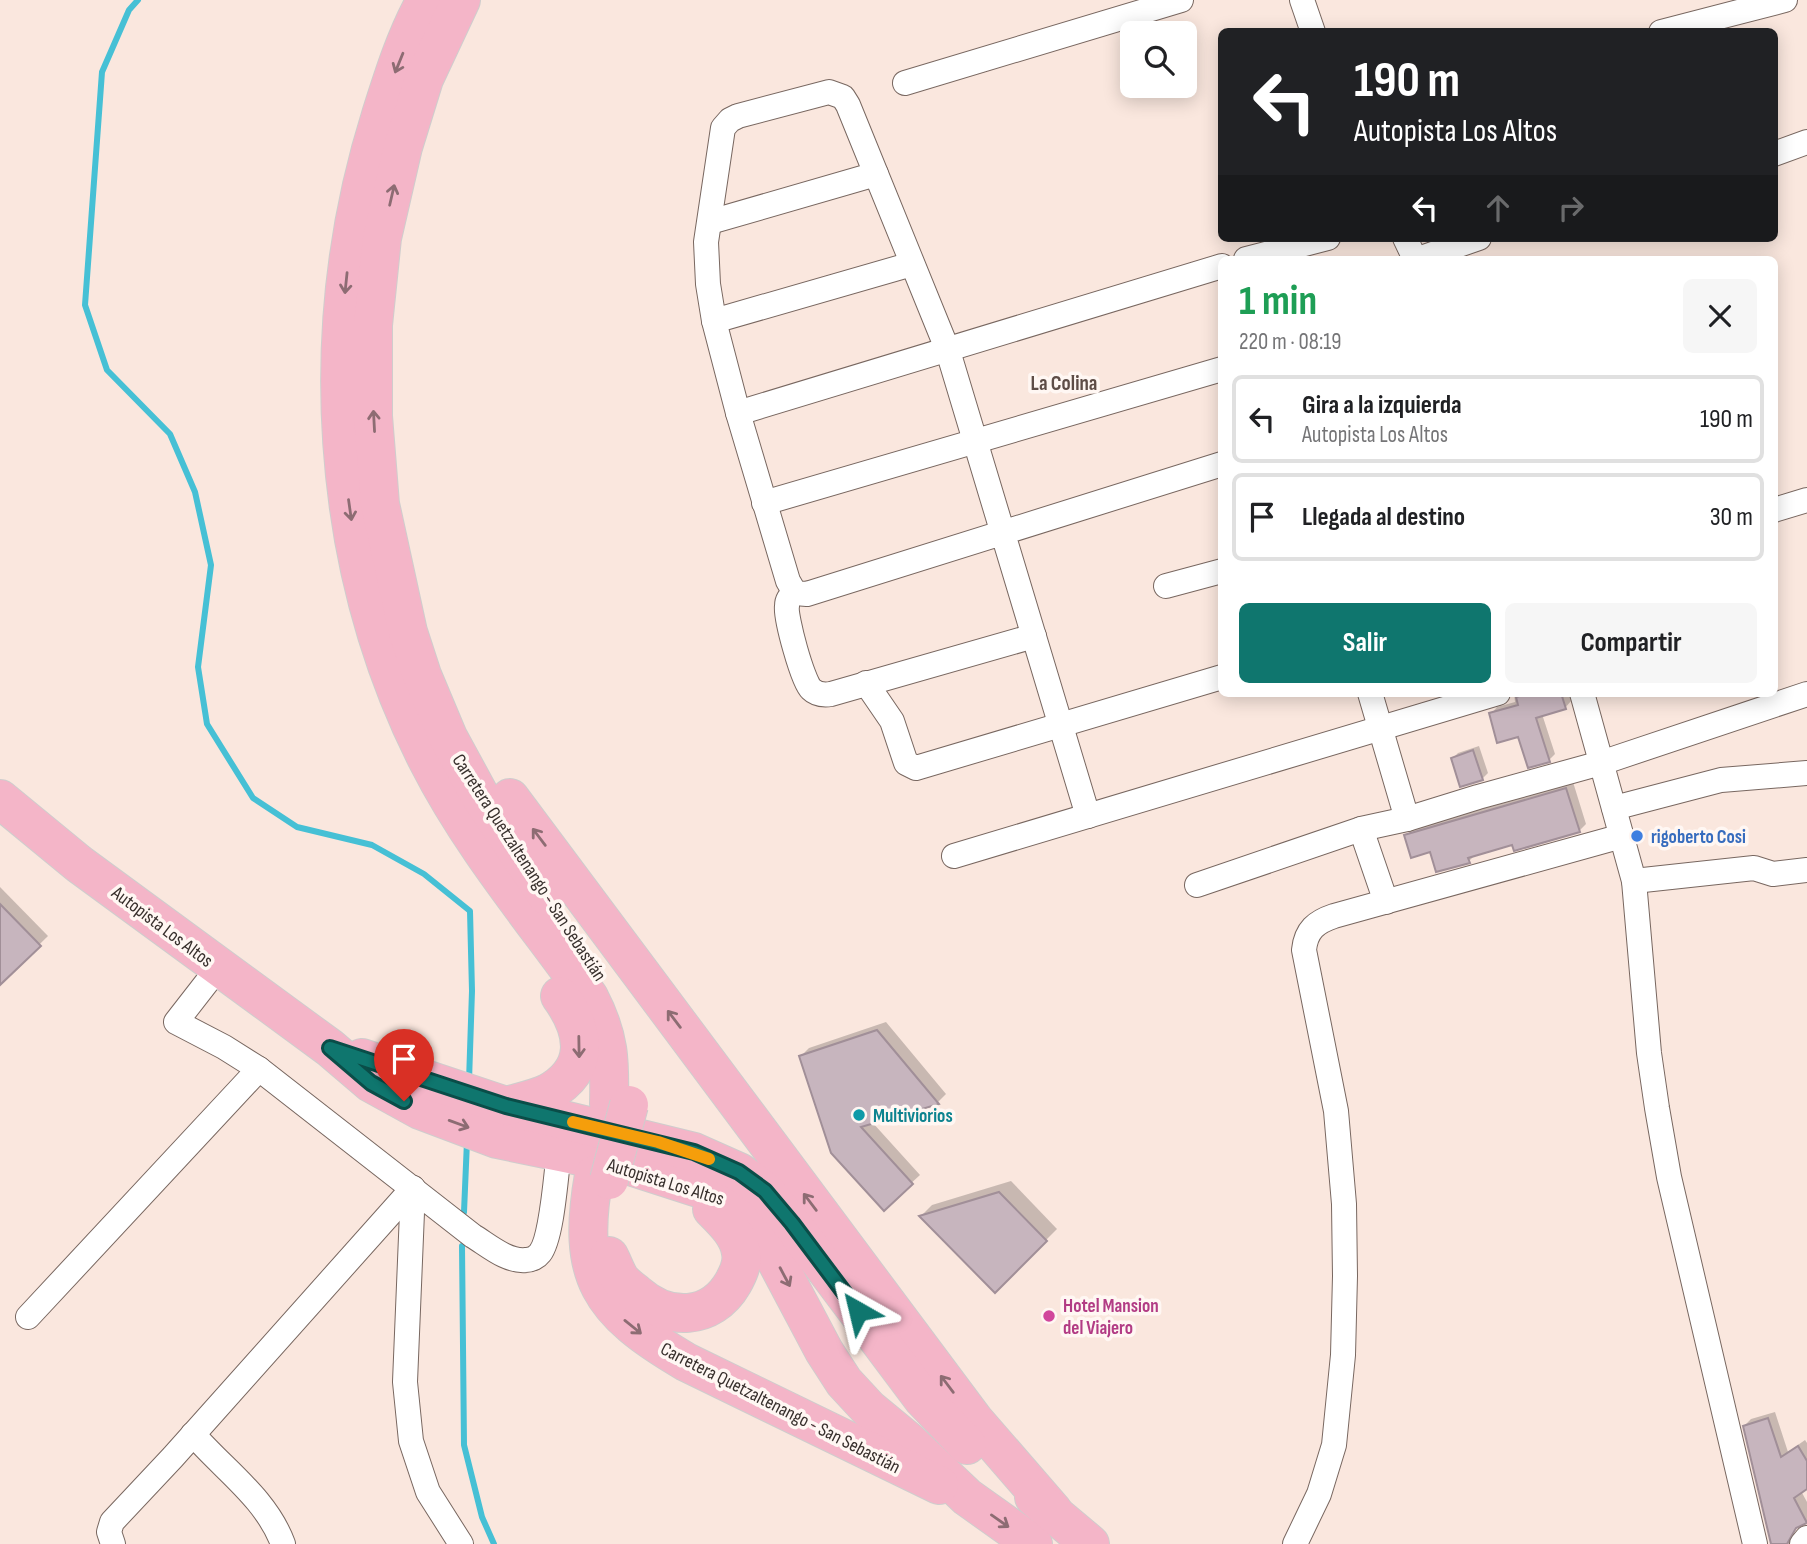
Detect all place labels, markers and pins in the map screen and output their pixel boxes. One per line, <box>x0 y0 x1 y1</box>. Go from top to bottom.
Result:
place label: rigoberto Cosi <box>1651 826 1746 849</box>
marker: rigoberto Cosi <box>1629 828 1645 844</box>
pin <box>374 1029 434 1101</box>
place label: Multiviorios <box>873 1105 953 1128</box>
marker: Multiviorios <box>851 1107 867 1123</box>
place label: Hotel Mansion del Viajero <box>1063 1295 1159 1340</box>
marker: Hotel Mansion del Viajero <box>1041 1308 1057 1324</box>

